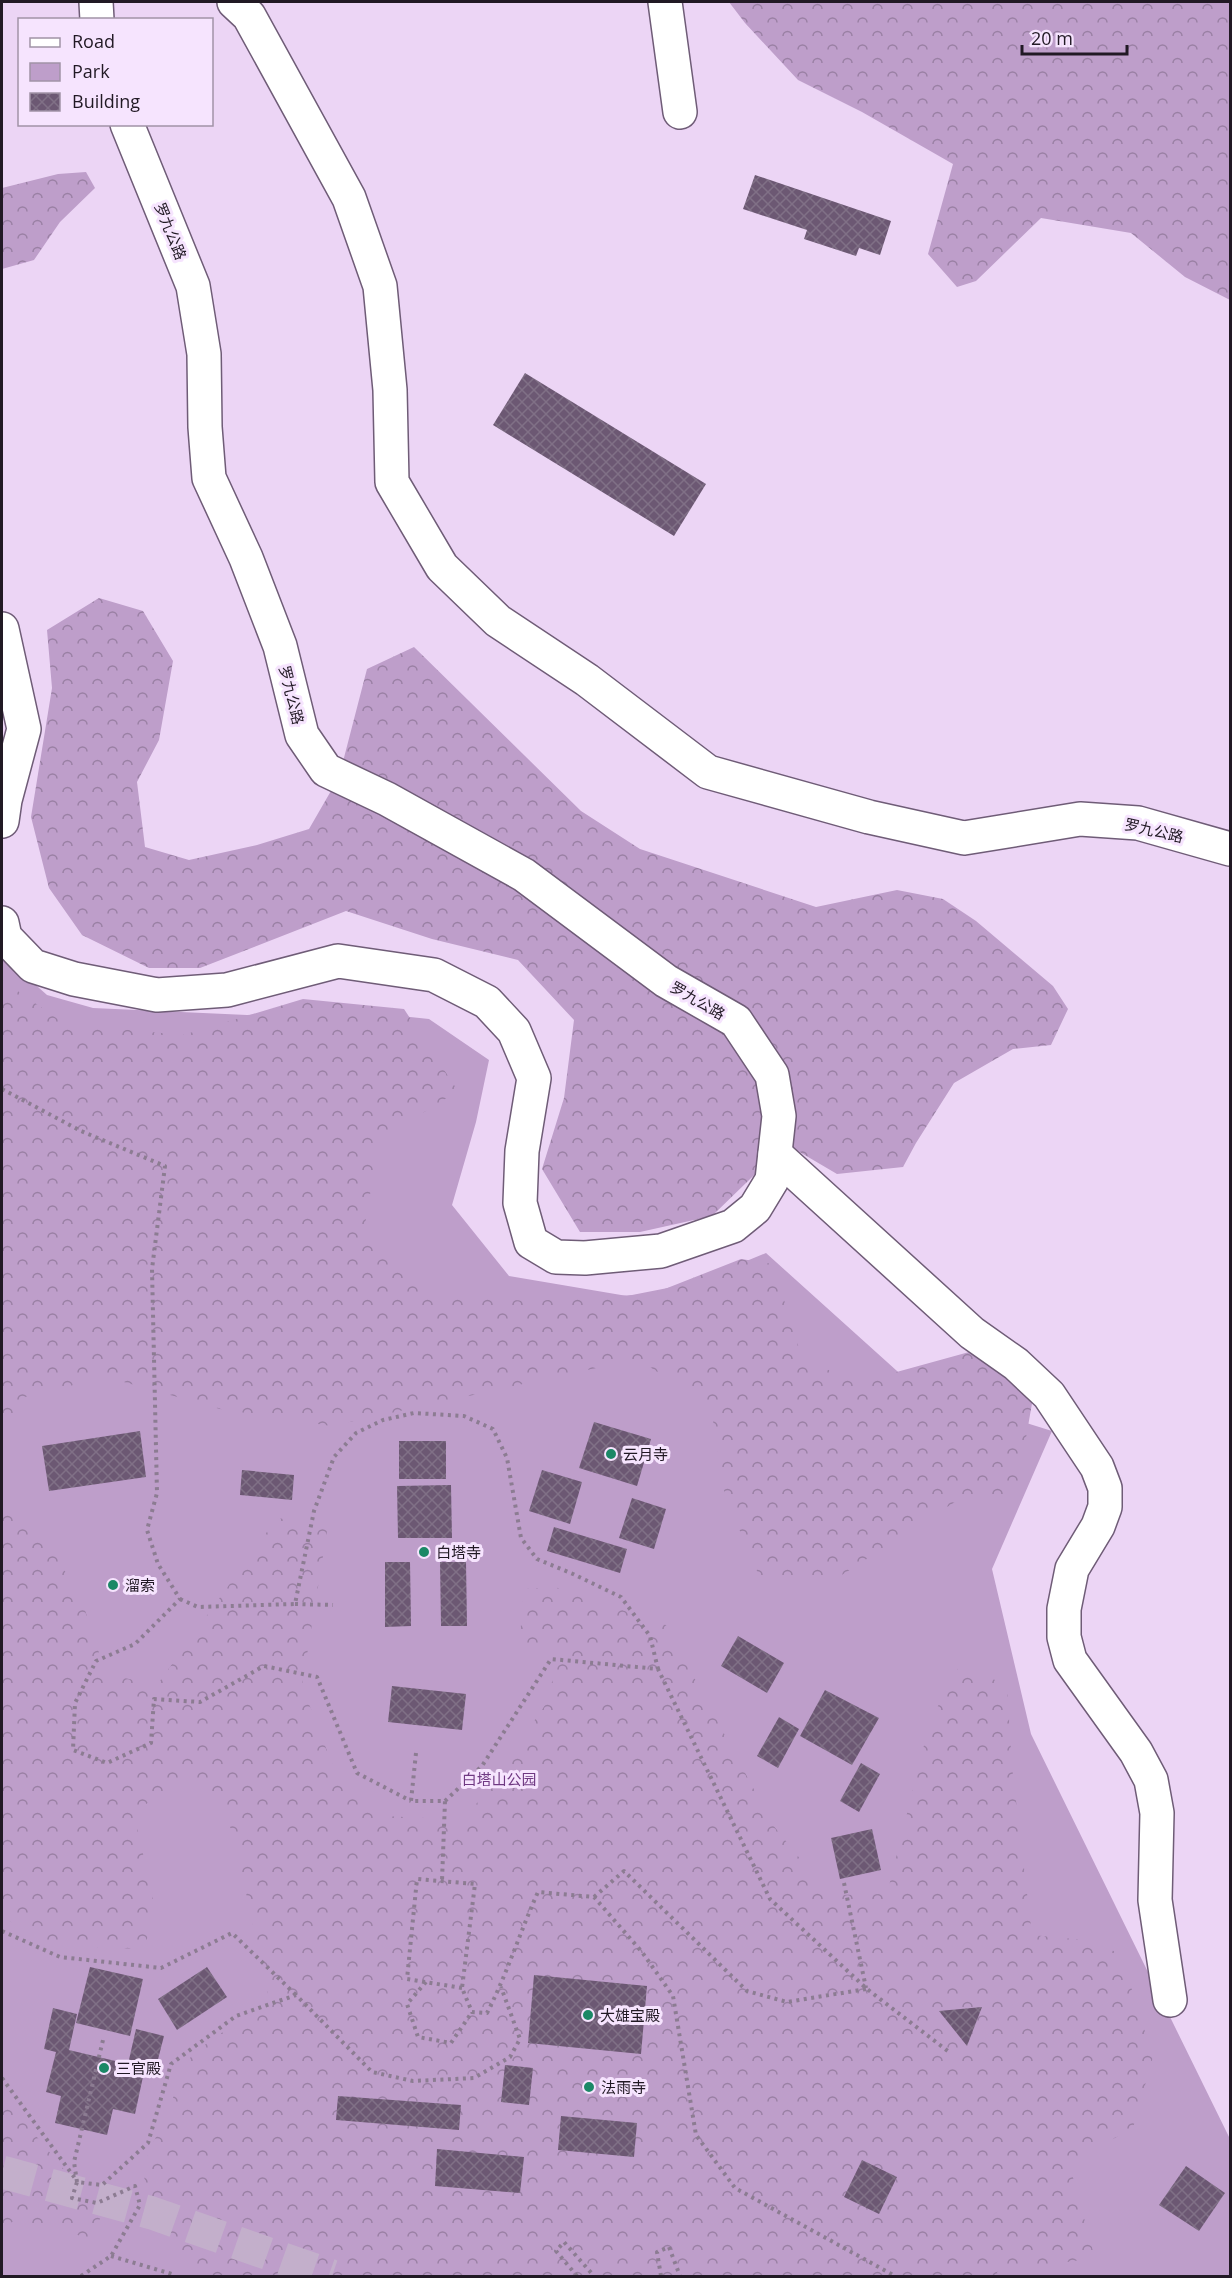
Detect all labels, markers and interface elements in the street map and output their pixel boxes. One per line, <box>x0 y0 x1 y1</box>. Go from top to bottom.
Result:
legend <box>18 18 213 126</box>
scale bar <box>1022 18 1127 56</box>
text: 20 m <box>1031 26 1073 50</box>
text: Road <box>72 29 115 53</box>
text: Park <box>72 59 110 83</box>
text: Building <box>72 89 140 113</box>
street label: 罗九公路 <box>150 199 192 263</box>
street label: 罗九公路 <box>275 663 309 727</box>
street label: 罗九公路 <box>1123 814 1185 846</box>
street label: 罗九公路 <box>667 976 729 1024</box>
place label: 云月寺 <box>623 1444 668 1464</box>
marker: 云月寺 <box>604 1447 618 1461</box>
place label: 白塔寺 <box>436 1542 481 1562</box>
marker: 白塔寺 <box>417 1545 431 1559</box>
place label: 溜索 <box>125 1575 155 1595</box>
marker: 溜索 <box>106 1578 120 1592</box>
park label: 白塔山公园 <box>461 1769 537 1789</box>
place label: 大雄宝殿 <box>600 2005 660 2025</box>
marker: 大雄宝殿 <box>581 2008 595 2022</box>
place label: 三官殿 <box>116 2058 161 2078</box>
marker: 三官殿 <box>97 2061 111 2075</box>
place label: 法雨寺 <box>601 2077 646 2097</box>
marker: 法雨寺 <box>582 2080 596 2094</box>

